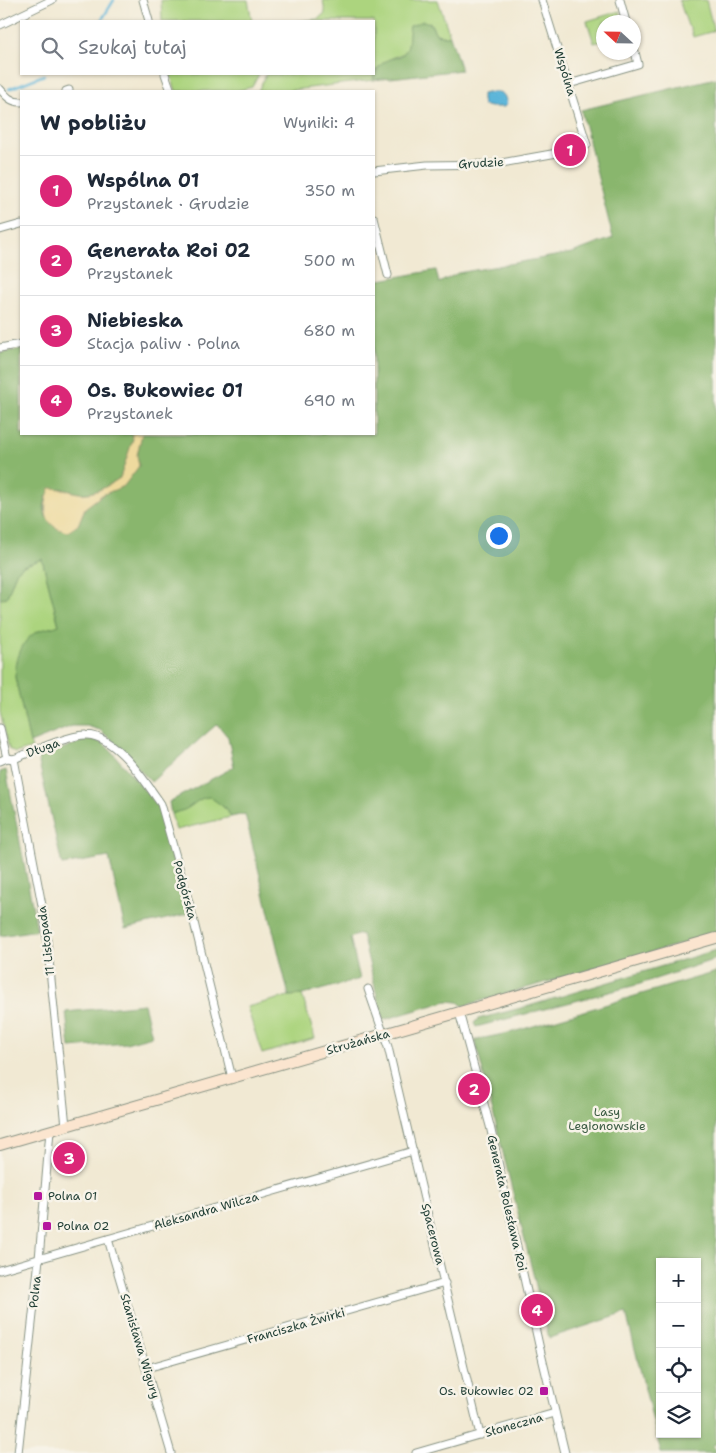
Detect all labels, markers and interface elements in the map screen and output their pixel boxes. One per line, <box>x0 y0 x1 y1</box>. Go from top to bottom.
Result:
north arrow <box>596 15 641 60</box>
search box <box>20 20 375 75</box>
icon: search <box>38 34 66 62</box>
text: Szukaj tutaj <box>78 35 187 60</box>
street label: Wspólna <box>550 46 580 98</box>
text: W pobliżu <box>40 109 147 137</box>
text: Wyniki: 4 <box>283 112 355 133</box>
pin: 1 <box>554 131 586 169</box>
street label: Grudzie <box>458 154 504 172</box>
text: Wspólna 01 <box>87 168 199 193</box>
text: 1 <box>52 180 60 201</box>
text: 350 m <box>304 180 355 201</box>
text: Przystanek · Grudzie <box>87 193 249 214</box>
text: Generała Roi 02 <box>87 238 250 263</box>
text: 2 <box>50 250 62 271</box>
text: 500 m <box>304 250 355 271</box>
text: Przystanek <box>87 263 173 284</box>
text: Niebieska <box>87 308 183 333</box>
text: 3 <box>50 320 62 341</box>
text: 680 m <box>303 320 355 341</box>
text: Stacja paliw · Polna <box>87 333 240 354</box>
text: Os. Bukowiec 01 <box>87 378 243 403</box>
text: 4 <box>50 390 62 411</box>
text: 690 m <box>304 390 355 411</box>
text: Przystanek <box>87 403 173 424</box>
your location <box>486 523 512 549</box>
street label: Długa <box>24 734 62 761</box>
street label: Podgórska <box>169 859 201 922</box>
street label: 11 Listopada <box>34 905 58 977</box>
street label: Strużańska <box>325 1025 392 1059</box>
pin: 2 <box>458 1070 490 1108</box>
park label: Lasy Legionowskie <box>568 1104 646 1134</box>
street label: Generała Bolesława Roi <box>484 1133 530 1273</box>
pin: 3 <box>53 1139 85 1177</box>
place label: Polna 01 <box>48 1188 97 1204</box>
street label: Aleksandra Wilcza <box>152 1188 261 1234</box>
marker: Polna 01 <box>32 1190 44 1202</box>
street label: Spacerowa <box>418 1202 448 1267</box>
place label: Polna 02 <box>57 1218 109 1234</box>
marker: Polna 02 <box>41 1220 53 1232</box>
map controls <box>656 1258 701 1438</box>
button: + <box>656 1258 701 1303</box>
street label: Polna <box>25 1275 45 1309</box>
street label: Stanisława Wigury <box>116 1291 164 1401</box>
pin: 4 <box>521 1291 553 1329</box>
button: − <box>656 1303 701 1348</box>
street label: Franciszka Żwirki <box>245 1304 347 1348</box>
button: locate <box>656 1348 701 1393</box>
place label: Os. Bukowiec 02 <box>439 1383 534 1399</box>
marker: Os. Bukowiec 02 <box>538 1385 550 1397</box>
button: layers <box>656 1393 701 1438</box>
street label: Słoneczna <box>483 1409 545 1441</box>

